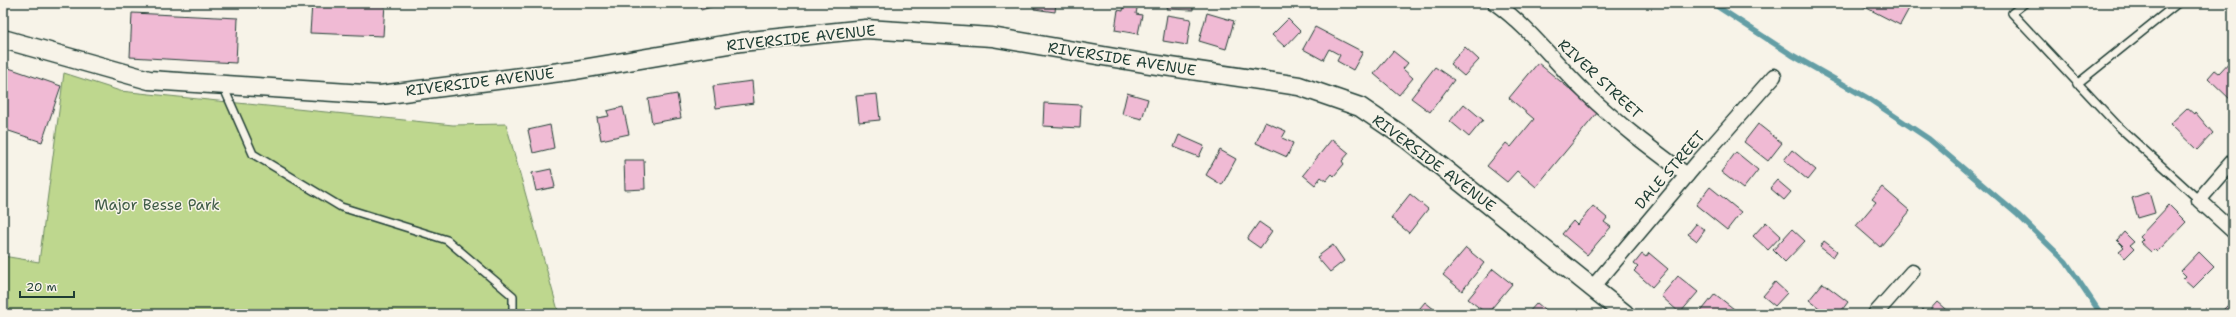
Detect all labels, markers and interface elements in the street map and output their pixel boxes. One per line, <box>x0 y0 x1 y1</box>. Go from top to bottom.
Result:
street label: RIVERSIDE AVENUE <box>725 20 877 56</box>
street label: RIVER STREET <box>1554 35 1646 123</box>
street label: RIVERSIDE AVENUE <box>1046 37 1198 81</box>
street label: RIVERSIDE AVENUE <box>404 63 556 101</box>
street label: RIVERSIDE AVENUE <box>1368 110 1500 216</box>
street label: DALE STREET <box>1630 127 1710 213</box>
park label: Major Besse Park <box>94 195 220 215</box>
scale bar <box>20 273 74 299</box>
text: 20 m <box>26 279 57 295</box>

